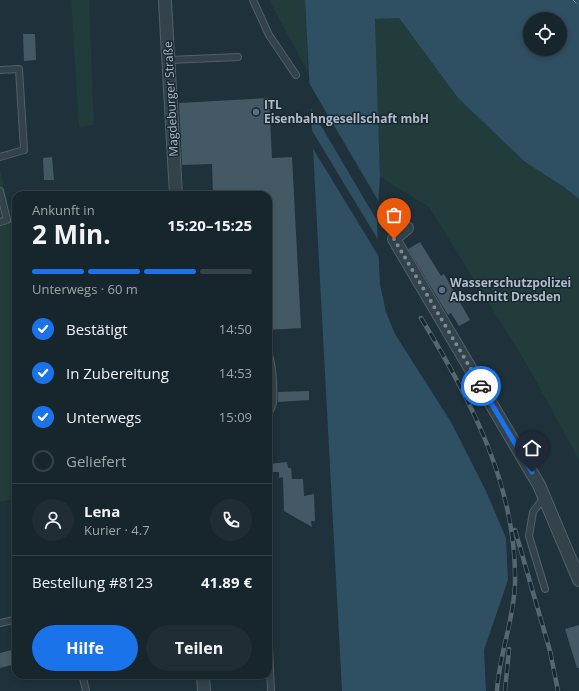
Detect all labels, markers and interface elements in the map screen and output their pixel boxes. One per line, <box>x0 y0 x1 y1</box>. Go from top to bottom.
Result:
map controls <box>523 12 567 56</box>
button: locate <box>523 12 567 56</box>
street label: Magdeburger Straße <box>159 41 182 157</box>
place label: ITL Eisenbahngesellschaft mbH <box>264 96 429 127</box>
marker: ITL Eisenbahngesellschaft mbH <box>251 107 261 117</box>
pin <box>377 198 411 239</box>
text: Ankunft in <box>32 201 95 219</box>
icon: bag <box>383 204 405 226</box>
text: 15:20–15:25 <box>167 215 252 235</box>
text: 2 Min. <box>32 216 111 252</box>
place label: Wasserschutzpolizei Abschnitt Dresden <box>450 274 571 305</box>
text: Unterwegs · 60 m <box>32 280 138 298</box>
marker: Wasserschutzpolizei Abschnitt Dresden <box>437 285 447 295</box>
icon: check <box>32 318 54 340</box>
text: Bestätigt <box>66 319 128 339</box>
text: 14:50 <box>219 320 252 338</box>
icon: check <box>32 362 54 384</box>
text: In Zubereitung <box>66 363 169 383</box>
text: 14:53 <box>219 364 252 382</box>
courier <box>461 366 501 406</box>
icon: car <box>470 375 492 397</box>
icon: check <box>32 406 54 428</box>
text: Unterwegs <box>66 407 141 427</box>
text: 15:09 <box>219 408 252 426</box>
pin <box>515 431 549 472</box>
icon: home <box>521 437 543 459</box>
text: Geliefert <box>66 451 126 471</box>
button: person <box>32 499 74 541</box>
button: phone <box>210 499 252 541</box>
text: Lena <box>84 501 120 521</box>
text: Kurier · 4.7 <box>84 521 150 539</box>
text: Bestellung #8123 <box>32 572 153 592</box>
text: 41.89 € <box>201 572 252 592</box>
button: Hilfe <box>32 625 138 671</box>
button: Teilen <box>146 625 252 671</box>

